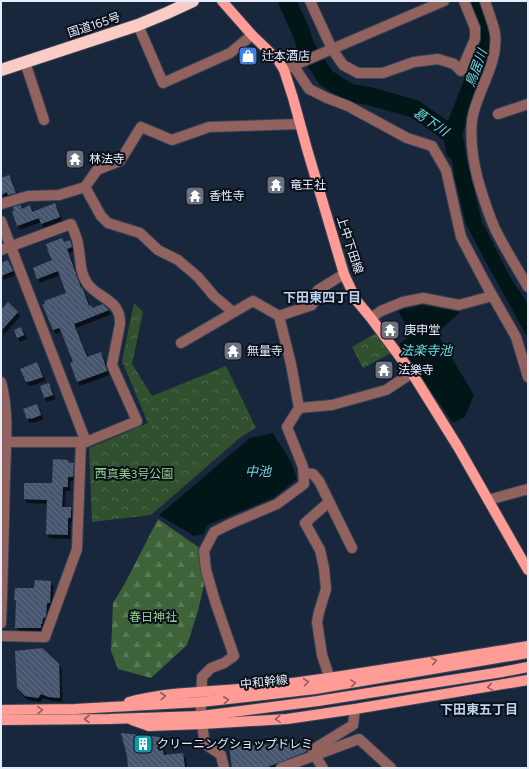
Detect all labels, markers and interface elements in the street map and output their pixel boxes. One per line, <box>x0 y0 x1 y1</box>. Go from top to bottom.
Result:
street label: 国道165号 <box>66 10 122 40</box>
shop icon: 辻本酒店 <box>237 45 259 67</box>
water label: 鳥居川 <box>462 45 490 89</box>
place label: 辻本酒店 <box>262 49 310 63</box>
water label: 葛下川 <box>411 105 453 140</box>
temple icon: 林法寺 <box>64 148 86 170</box>
place label: 林法寺 <box>89 152 125 166</box>
temple icon: 竜王社 <box>265 174 287 196</box>
place label: 竜王社 <box>290 178 326 192</box>
temple icon: 香性寺 <box>184 185 206 207</box>
place label: 香性寺 <box>209 189 245 203</box>
street label: 上中下田線 <box>334 214 366 276</box>
district label: 下田東四丁目 <box>283 290 361 305</box>
temple icon: 庚申堂 <box>379 319 401 341</box>
place label: 庚申堂 <box>404 323 440 337</box>
temple icon: 無量寺 <box>222 340 244 362</box>
water label: 法楽寺池 <box>400 343 454 358</box>
place label: 無量寺 <box>247 344 283 358</box>
temple icon: 法樂寺 <box>373 359 395 381</box>
place label: 法樂寺 <box>398 363 434 377</box>
water label: 中池 <box>245 464 273 479</box>
park label: 西真美3号公園 <box>95 467 173 481</box>
park label: 春日神社 <box>129 610 177 624</box>
one-way arrow <box>431 657 438 666</box>
street label: 中和幹線 <box>239 673 289 691</box>
one-way arrow <box>303 678 309 687</box>
one-way arrow <box>350 679 356 688</box>
one-way arrow <box>487 682 493 691</box>
one-way arrow <box>160 691 166 700</box>
one-way arrow <box>223 695 229 704</box>
district label: 下田東五丁目 <box>440 702 518 717</box>
one-way arrow <box>37 706 43 714</box>
one-way arrow <box>84 715 90 723</box>
one-way arrow <box>275 715 281 724</box>
building icon: クリーニングショップドレミ <box>132 733 154 755</box>
place label: クリーニングショップドレミ <box>157 737 313 751</box>

